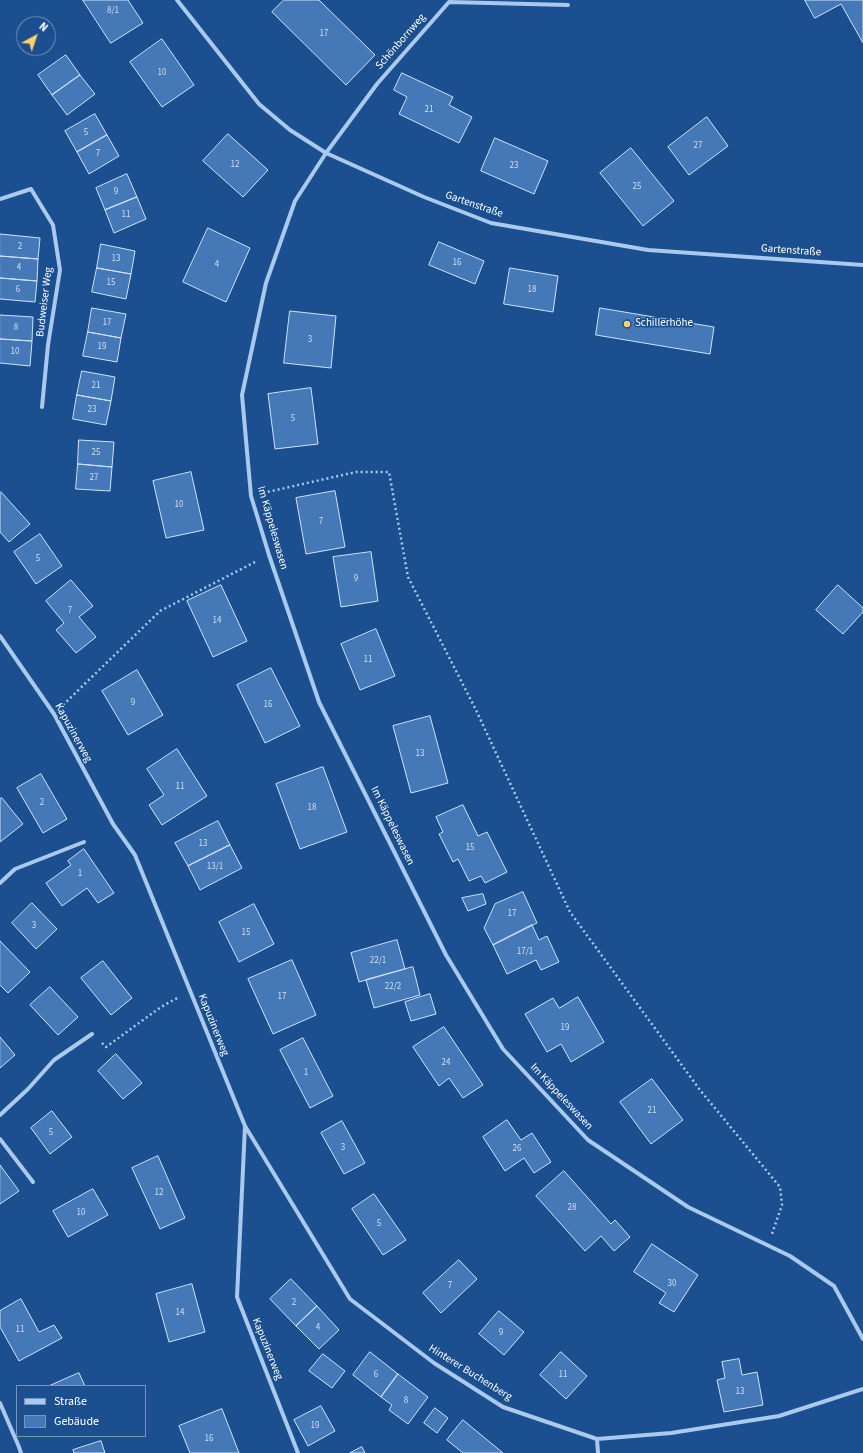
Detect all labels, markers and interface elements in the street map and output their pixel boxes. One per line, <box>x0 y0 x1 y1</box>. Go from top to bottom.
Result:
house number: 8/1 <box>107 6 119 16</box>
street label: Schönbornweg <box>373 11 429 73</box>
north arrow <box>16 16 56 56</box>
text: N <box>36 19 51 35</box>
house number: 17 <box>320 29 328 39</box>
house number: 10 <box>158 68 166 78</box>
house number: 21 <box>425 105 433 115</box>
house number: 5 <box>84 128 88 138</box>
house number: 27 <box>694 141 702 151</box>
house number: 7 <box>96 149 100 159</box>
house number: 12 <box>231 160 239 170</box>
house number: 23 <box>510 161 518 171</box>
house number: 25 <box>633 182 641 192</box>
house number: 9 <box>114 187 118 197</box>
street label: Gartenstraße <box>443 189 505 221</box>
house number: 11 <box>122 210 130 220</box>
house number: 2 <box>18 242 22 252</box>
street label: Gartenstraße <box>761 242 821 260</box>
house number: 13 <box>112 254 120 264</box>
house number: 16 <box>453 258 461 268</box>
house number: 4 <box>215 260 219 270</box>
house number: 4 <box>17 263 21 273</box>
street label: Budweiser Weg <box>34 266 56 338</box>
house number: 15 <box>107 278 115 288</box>
house number: 6 <box>16 285 20 295</box>
house number: 18 <box>528 285 536 295</box>
place label: Schillerhöhe <box>635 317 693 331</box>
house number: 17 <box>103 318 111 328</box>
marker: Schillerhöhe <box>622 319 632 329</box>
house number: 8 <box>14 323 18 333</box>
house number: 3 <box>308 335 312 345</box>
house number: 19 <box>98 342 106 352</box>
house number: 10 <box>11 347 19 357</box>
house number: 21 <box>92 381 100 391</box>
house number: 23 <box>88 405 96 415</box>
house number: 5 <box>291 414 295 424</box>
house number: 25 <box>92 448 100 458</box>
house number: 27 <box>90 473 98 483</box>
street label: Im Käppeleswasen <box>254 485 290 571</box>
house number: 10 <box>175 500 183 510</box>
house number: 7 <box>319 517 323 527</box>
house number: 5 <box>36 554 40 564</box>
house number: 9 <box>354 574 358 584</box>
house number: 7 <box>68 606 72 616</box>
house number: 14 <box>213 616 221 626</box>
house number: 11 <box>364 655 372 665</box>
house number: 9 <box>131 698 135 708</box>
house number: 16 <box>264 700 272 710</box>
street label: Kapuzinerweg <box>51 701 95 765</box>
house number: 13 <box>416 749 424 759</box>
house number: 11 <box>176 782 184 792</box>
street label: Im Käppeleswasen <box>367 784 417 868</box>
house number: 2 <box>40 798 44 808</box>
house number: 18 <box>308 803 316 813</box>
house number: 13 <box>199 839 207 849</box>
house number: 15 <box>466 843 474 853</box>
house number: 13/1 <box>207 862 223 872</box>
house number: 1 <box>78 869 82 879</box>
house number: 17 <box>508 909 516 919</box>
house number: 3 <box>32 921 36 931</box>
house number: 15 <box>242 928 250 938</box>
house number: 17/1 <box>517 947 533 957</box>
house number: 22/1 <box>370 956 386 966</box>
house number: 22/2 <box>385 982 401 992</box>
street label: Kapuzinerweg <box>195 992 231 1058</box>
house number: 17 <box>278 992 286 1002</box>
house number: 19 <box>561 1023 569 1033</box>
house number: 24 <box>442 1058 450 1068</box>
street label: Im Käppeleswasen <box>527 1061 595 1133</box>
house number: 1 <box>304 1068 308 1078</box>
house number: 21 <box>648 1106 656 1116</box>
house number: 5 <box>49 1128 53 1138</box>
house number: 3 <box>341 1143 345 1153</box>
house number: 26 <box>513 1144 521 1154</box>
house number: 12 <box>155 1188 163 1198</box>
house number: 28 <box>568 1203 576 1213</box>
house number: 10 <box>77 1208 85 1218</box>
house number: 5 <box>377 1219 381 1229</box>
house number: 30 <box>668 1279 676 1289</box>
house number: 7 <box>448 1281 452 1291</box>
house number: 2 <box>292 1298 296 1308</box>
house number: 14 <box>176 1308 184 1318</box>
street label: Kapuzinerweg <box>249 1316 285 1382</box>
house number: 4 <box>316 1323 320 1333</box>
house number: 11 <box>16 1325 24 1335</box>
house number: 9 <box>499 1328 503 1338</box>
street label: Hinterer Buchenberg <box>426 1342 514 1404</box>
house number: 6 <box>374 1370 378 1380</box>
house number: 11 <box>559 1370 567 1380</box>
legend <box>16 1385 146 1437</box>
house number: 13 <box>736 1387 744 1397</box>
text: Straße <box>54 1393 87 1410</box>
house number: 8 <box>404 1396 408 1406</box>
text: Gebäude <box>54 1413 99 1430</box>
house number: 19 <box>311 1421 319 1431</box>
house number: 16 <box>205 1434 213 1444</box>

